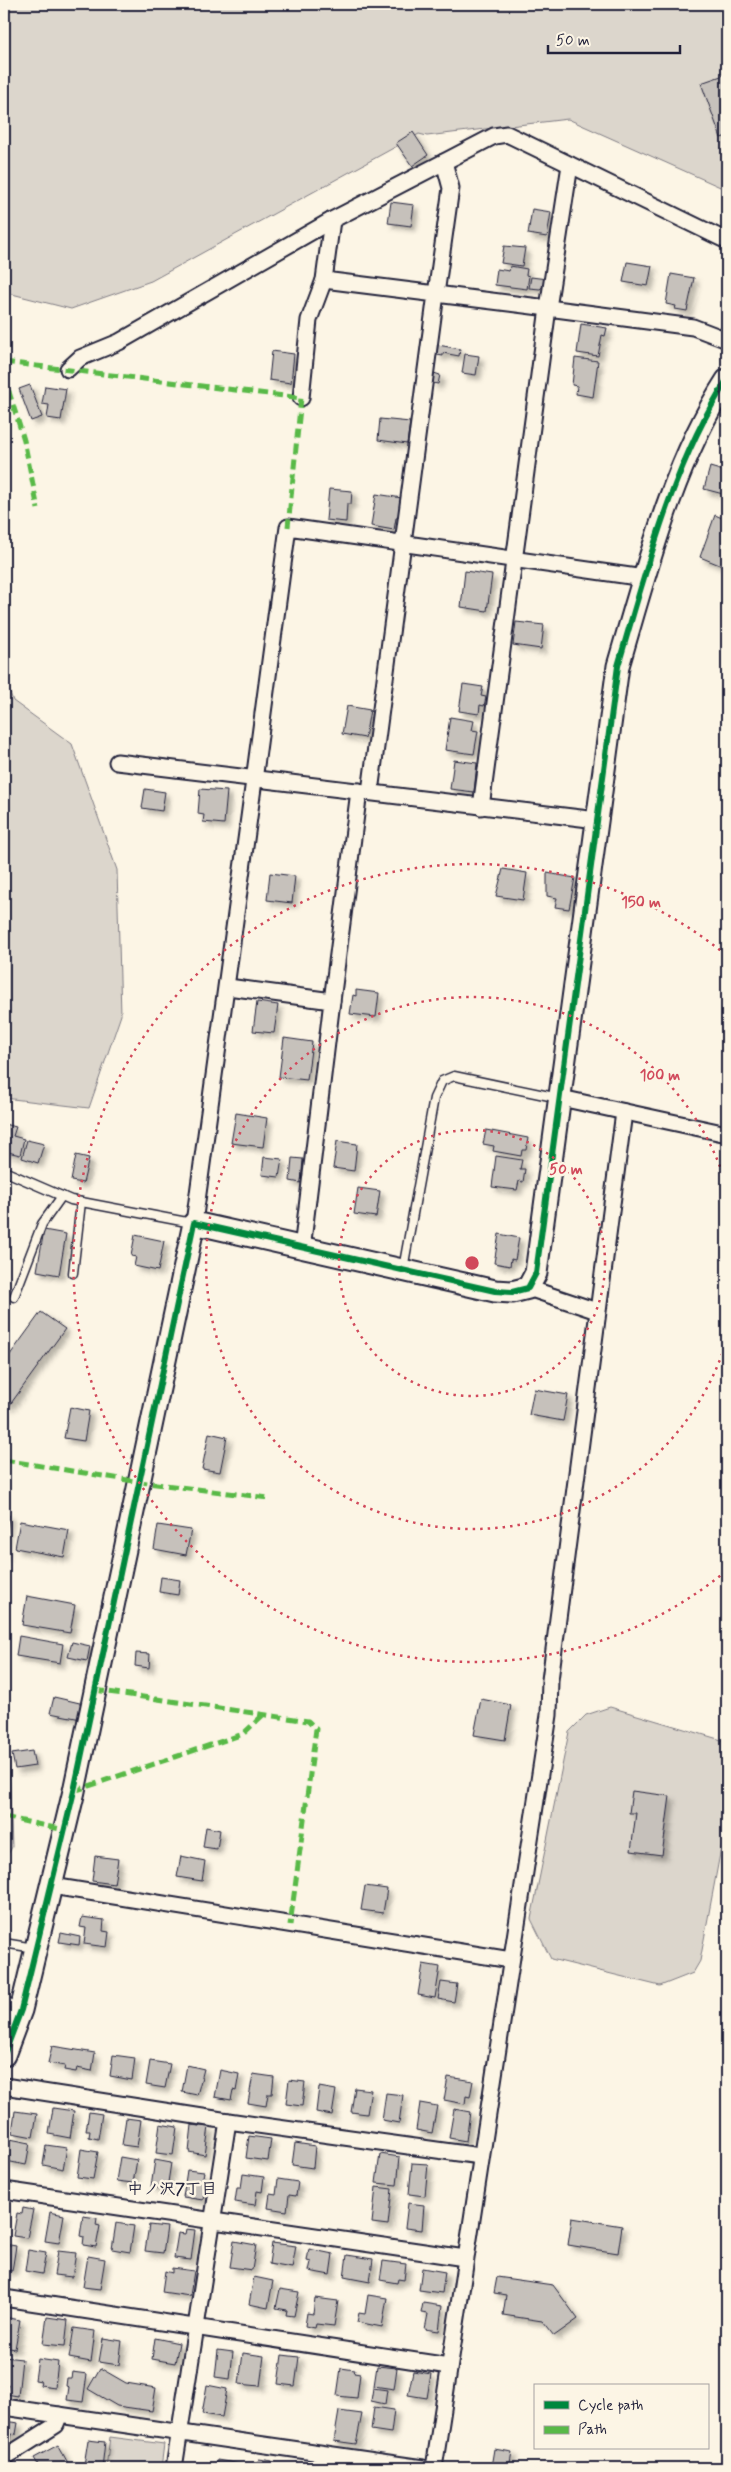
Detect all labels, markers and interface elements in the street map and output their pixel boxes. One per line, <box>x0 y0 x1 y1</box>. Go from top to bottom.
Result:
scale bar <box>548 22 681 54</box>
text: 50 m <box>556 31 590 51</box>
text: 150 m <box>621 893 661 913</box>
text: 100 m <box>640 1066 680 1086</box>
text: 50 m <box>549 1160 583 1180</box>
centre of rings <box>463 1254 481 1272</box>
district label: 中ノ沢7丁目 <box>127 2179 217 2200</box>
legend <box>534 2384 708 2450</box>
text: Cycle path <box>578 2396 643 2416</box>
text: Path <box>578 2420 607 2440</box>

